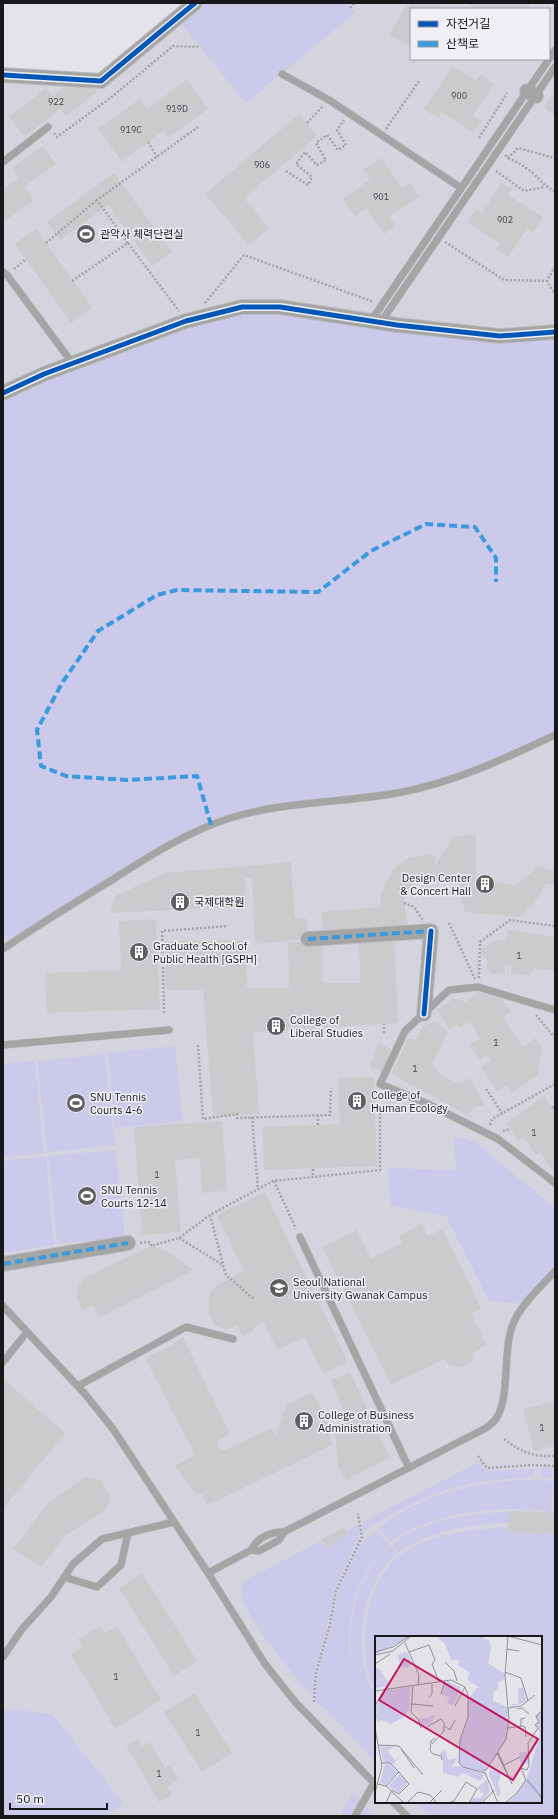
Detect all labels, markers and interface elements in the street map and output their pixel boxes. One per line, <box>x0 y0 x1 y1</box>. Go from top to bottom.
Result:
legend <box>410 8 550 60</box>
text: 자전거길 <box>446 16 490 31</box>
text: 산책로 <box>446 36 479 51</box>
house number: 900 <box>451 90 467 101</box>
house number: 922 <box>48 96 64 107</box>
house number: 919D <box>166 103 188 114</box>
house number: 919C <box>120 124 142 135</box>
house number: 906 <box>254 159 270 170</box>
house number: 901 <box>373 191 389 202</box>
house number: 902 <box>497 214 513 225</box>
sports icon: 관악사 체력단련실 <box>75 223 97 245</box>
place label: 관악사 체력단련실 <box>100 227 184 241</box>
place label: Design Center & Concert Hall <box>400 871 471 898</box>
building icon: Design Center & Concert Hall <box>474 873 496 895</box>
building icon: 국제대학원 <box>169 891 191 913</box>
place label: 국제대학원 <box>194 895 245 909</box>
place label: Graduate School of Public Health [GSPH] <box>153 939 257 966</box>
building icon: Graduate School of Public Health [GSPH] <box>128 941 150 963</box>
house number: 1 <box>516 950 522 961</box>
place label: College of Liberal Studies <box>290 1013 363 1040</box>
building icon: College of Liberal Studies <box>265 1015 287 1037</box>
house number: 1 <box>493 1037 499 1048</box>
house number: 1 <box>412 1063 418 1074</box>
place label: College of Human Ecology <box>371 1088 448 1115</box>
place label: SNU Tennis Courts 4-6 <box>90 1090 146 1117</box>
building icon: College of Human Ecology <box>346 1090 368 1112</box>
sports icon: SNU Tennis Courts 4-6 <box>65 1092 87 1114</box>
house number: 1 <box>531 1127 537 1138</box>
house number: 1 <box>154 1169 160 1180</box>
place label: SNU Tennis Courts 12-14 <box>101 1183 167 1210</box>
sports icon: SNU Tennis Courts 12-14 <box>76 1185 98 1207</box>
place label: Seoul National University Gwanak Campus <box>293 1275 428 1302</box>
school or university icon: Seoul National University Gwanak Campus <box>268 1277 290 1299</box>
place label: College of Business Administration <box>318 1408 414 1435</box>
building icon: College of Business Administration <box>293 1410 315 1432</box>
house number: 1 <box>539 1422 545 1433</box>
inset map <box>375 1636 542 1803</box>
house number: 1 <box>113 1671 119 1682</box>
house number: 1 <box>195 1727 201 1738</box>
house number: 1 <box>156 1768 162 1779</box>
scale bar <box>10 1785 107 1811</box>
text: 50 m <box>16 1791 44 1806</box>

